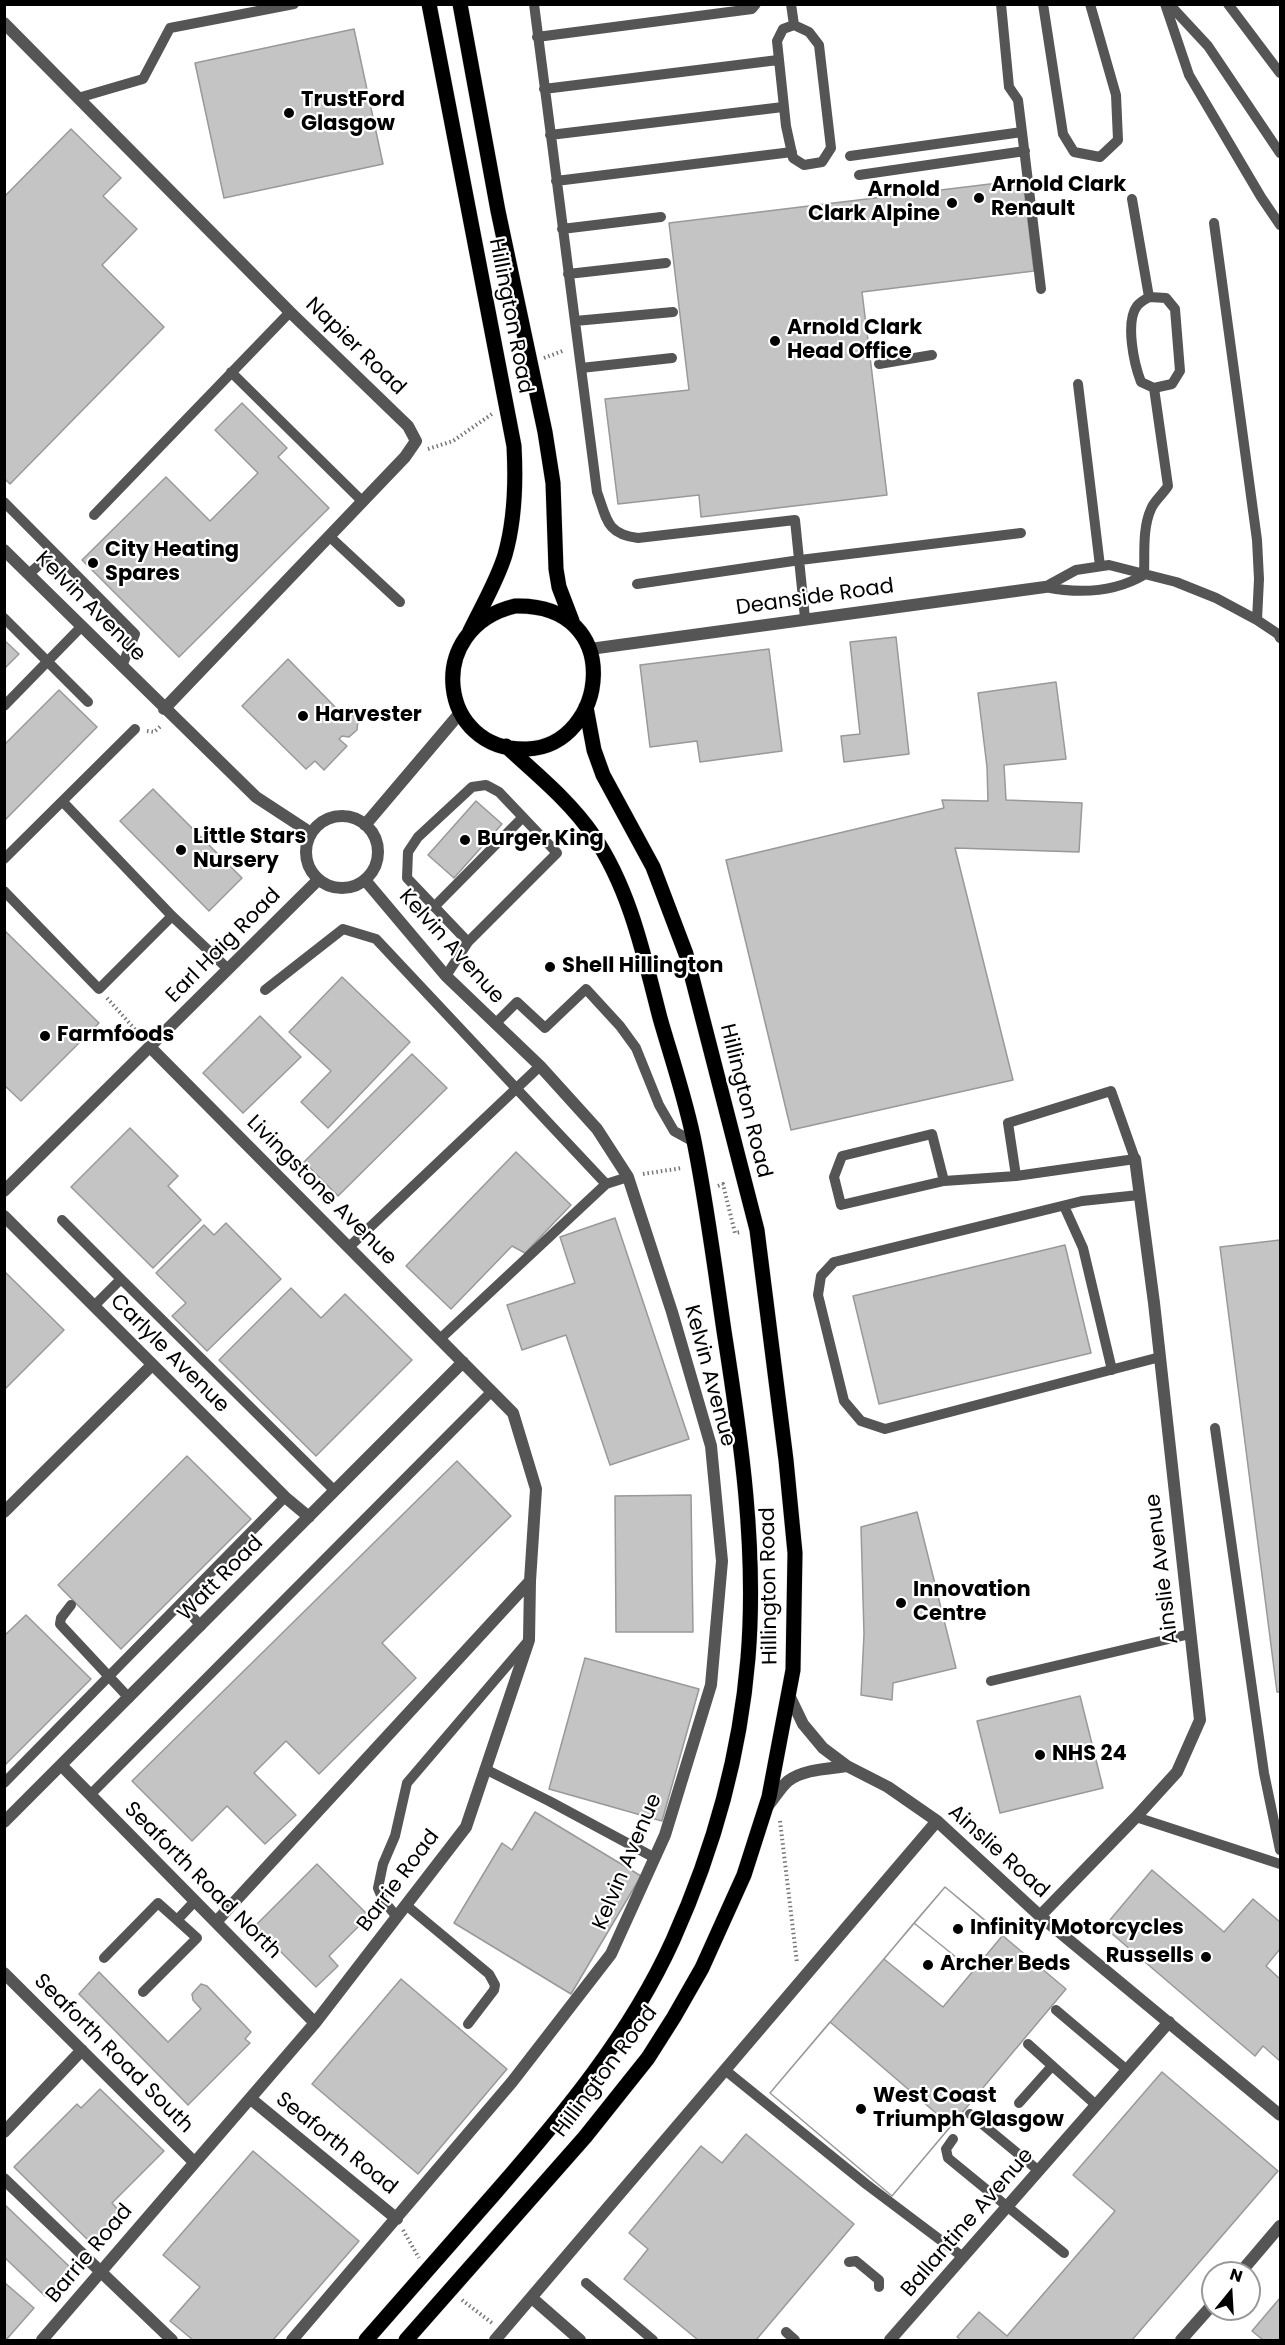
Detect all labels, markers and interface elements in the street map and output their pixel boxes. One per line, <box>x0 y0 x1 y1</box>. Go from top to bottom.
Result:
place label: TrustFord Glasgow <box>301 88 405 138</box>
marker: TrustFord Glasgow <box>282 106 296 120</box>
place label: Arnold Clark Renault <box>991 173 1126 223</box>
place label: Arnold Clark Alpine <box>808 178 940 228</box>
marker: Arnold Clark Renault <box>972 191 986 205</box>
marker: Arnold Clark Alpine <box>945 196 959 210</box>
street label: Hillington Road <box>483 236 537 396</box>
street label: Napier Road <box>300 293 410 401</box>
place label: Arnold Clark Head Office <box>787 316 922 366</box>
marker: Arnold Clark Head Office <box>768 334 782 348</box>
place label: City Heating Spares <box>105 538 239 588</box>
street label: Kelvin Avenue <box>30 547 150 667</box>
marker: City Heating Spares <box>86 556 100 570</box>
street label: Deanside Road <box>734 574 896 622</box>
place label: Harvester <box>315 703 422 729</box>
marker: Harvester <box>296 709 310 723</box>
place label: Little Stars Nursery <box>193 825 306 875</box>
place label: Burger King <box>477 827 604 853</box>
marker: Burger King <box>458 833 472 847</box>
marker: Little Stars Nursery <box>174 843 188 857</box>
street label: Earl Haig Road <box>161 883 287 1009</box>
street label: Kelvin Avenue <box>393 884 509 1010</box>
place label: Shell Hillington <box>562 954 723 980</box>
marker: Shell Hillington <box>543 960 557 974</box>
street label: Hillington Road <box>714 1022 776 1180</box>
place label: Farmfoods <box>57 1023 174 1049</box>
marker: Farmfoods <box>38 1029 52 1043</box>
street label: Livingstone Avenue <box>241 1111 401 1271</box>
street label: Carlyle Avenue <box>104 1289 234 1419</box>
street label: Kelvin Avenue <box>678 1302 740 1450</box>
street label: Ainslie Avenue <box>1141 1492 1185 1646</box>
street label: Hillington Road <box>756 1507 784 1665</box>
street label: Watt Road <box>173 1531 269 1627</box>
place label: Innovation Centre <box>913 1578 1031 1628</box>
marker: Innovation Centre <box>894 1596 908 1610</box>
place label: NHS 24 <box>1052 1742 1127 1768</box>
marker: NHS 24 <box>1033 1748 1047 1762</box>
street label: Kelvin Avenue <box>588 1790 668 1934</box>
street label: Seaforth Road North <box>118 1797 286 1965</box>
street label: Ainslie Road <box>942 1800 1054 1904</box>
street label: Barrie Road <box>352 1825 446 1937</box>
place label: Infinity Motorcycles <box>970 1916 1184 1942</box>
marker: Infinity Motorcycles <box>951 1922 965 1936</box>
place label: Russells <box>1106 1944 1194 1970</box>
marker: Russells <box>1199 1950 1213 1964</box>
place label: Archer Beds <box>940 1952 1070 1978</box>
marker: Archer Beds <box>921 1958 935 1972</box>
street label: Seaforth Road South <box>28 1969 198 2139</box>
street label: Hillington Road <box>549 2001 663 2143</box>
place label: West Coast Triumph Glasgow <box>873 2084 1064 2134</box>
street label: Seaforth Road <box>270 2087 402 2201</box>
marker: West Coast Triumph Glasgow <box>854 2102 868 2116</box>
street label: Ballantine Avenue <box>897 2144 1039 2302</box>
street label: Barrie Road <box>41 2200 139 2308</box>
north arrow <box>1201 2261 1261 2321</box>
text: N <box>1227 2263 1245 2288</box>

